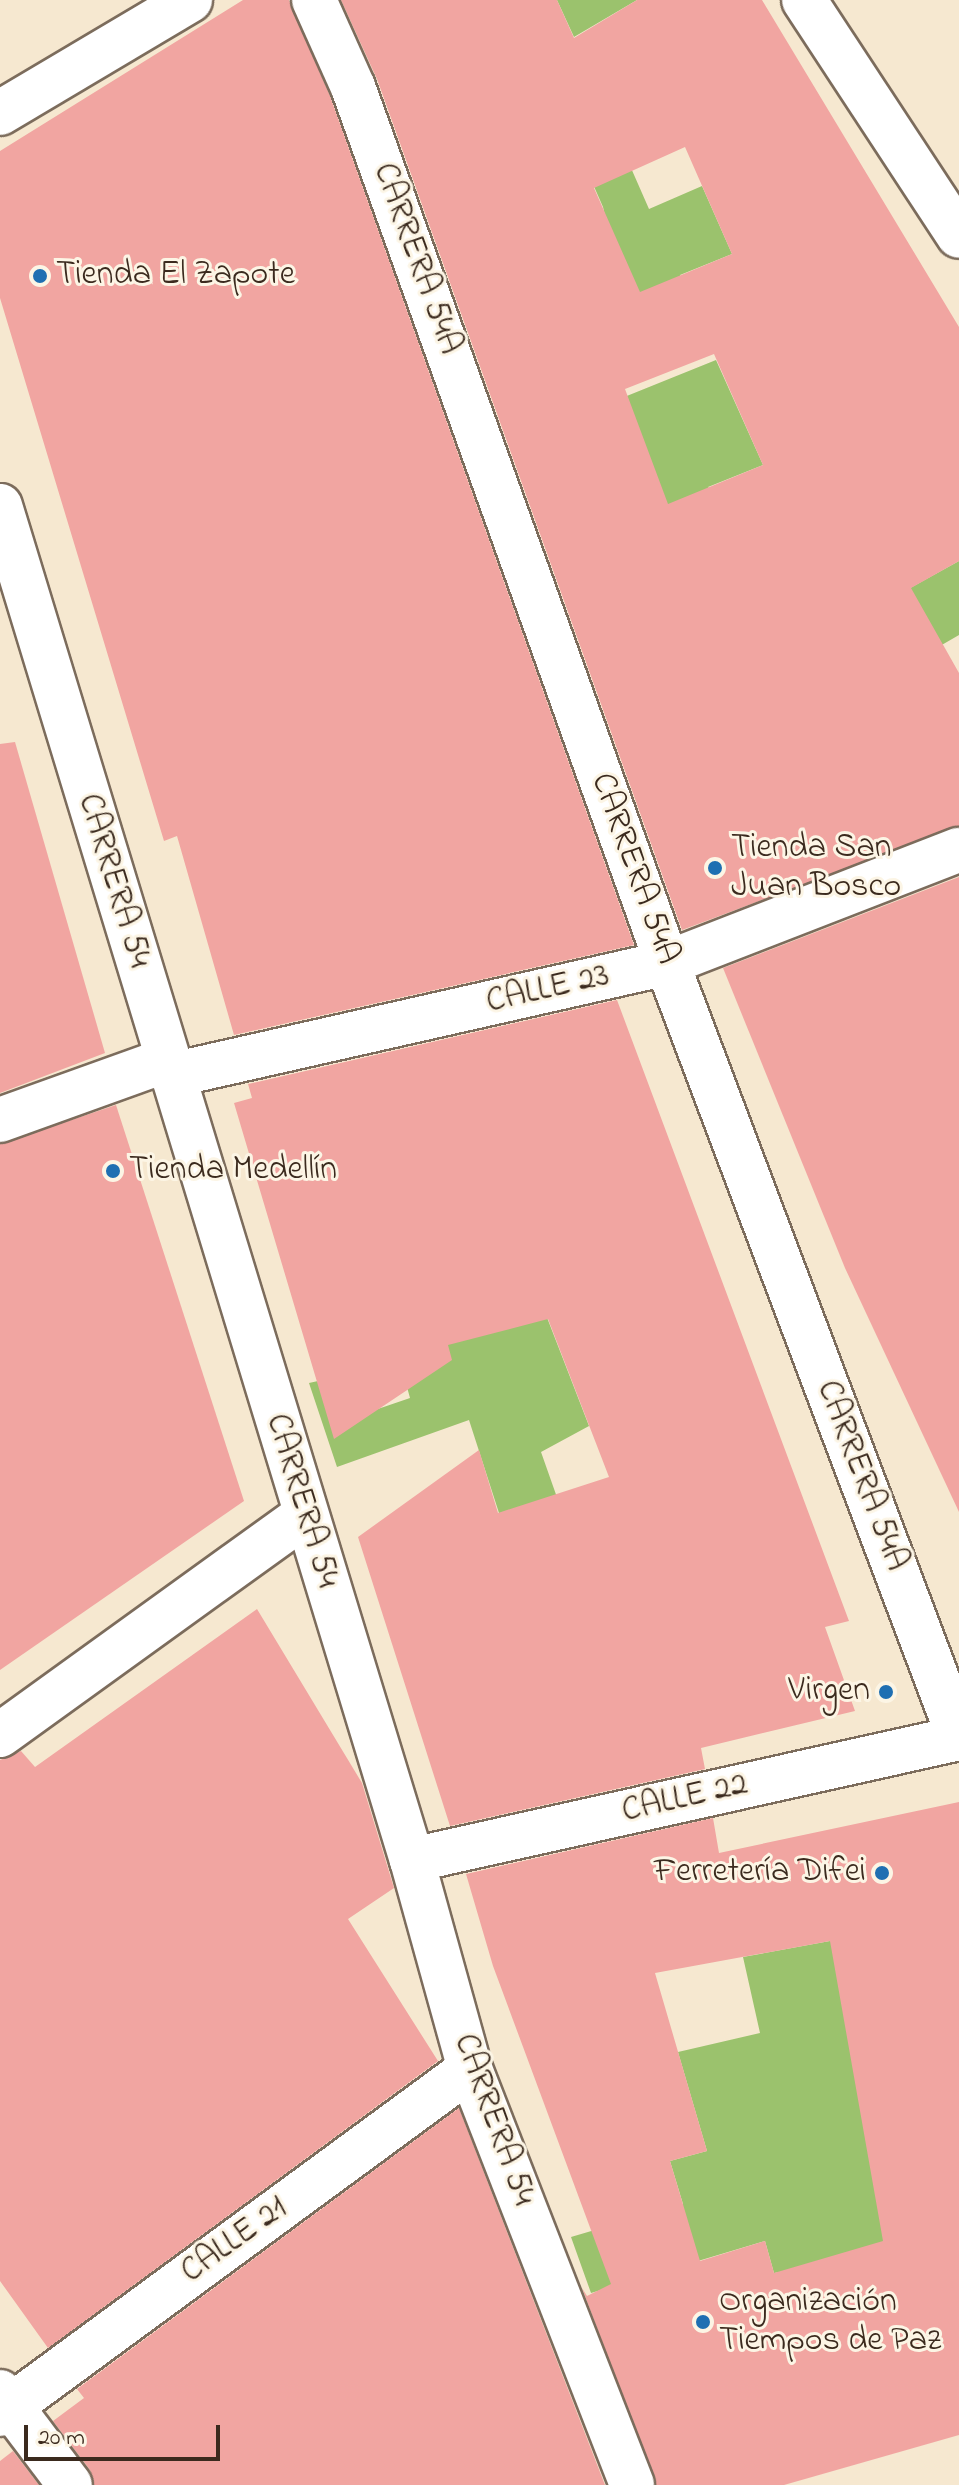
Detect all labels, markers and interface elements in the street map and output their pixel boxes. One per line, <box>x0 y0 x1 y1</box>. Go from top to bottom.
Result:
street label: CARRERA 54A <box>363 158 469 360</box>
place label: Tienda El Zapote <box>56 256 295 296</box>
marker: Tienda El Zapote <box>31 267 49 285</box>
street label: CARRERA 54A <box>581 768 687 970</box>
street label: CARRERA 54 <box>67 789 159 973</box>
place label: Tienda San Juan Bosco <box>731 828 901 908</box>
marker: Tienda San Juan Bosco <box>706 859 724 877</box>
street label: CALLE 23 <box>483 956 613 1024</box>
place label: Tienda Medellín <box>129 1151 337 1191</box>
marker: Tienda Medellín <box>104 1162 122 1180</box>
street label: CARRERA 54A <box>806 1375 916 1577</box>
street label: CARRERA 54 <box>255 1409 347 1593</box>
place label: Virgen <box>788 1672 870 1712</box>
marker: Virgen <box>877 1683 895 1701</box>
street label: CALLE 22 <box>618 1765 752 1833</box>
place label: Ferretería Difei <box>654 1853 866 1893</box>
marker: Ferretería Difei <box>873 1864 891 1882</box>
street label: CARRERA 54 <box>443 2029 543 2211</box>
street label: CALLE 21 <box>174 2189 296 2293</box>
place label: Organización Tiempos de Paz <box>719 2282 941 2362</box>
marker: Organización Tiempos de Paz <box>694 2313 712 2331</box>
scale bar <box>28 2409 224 2459</box>
text: 20 m <box>38 2421 85 2456</box>

